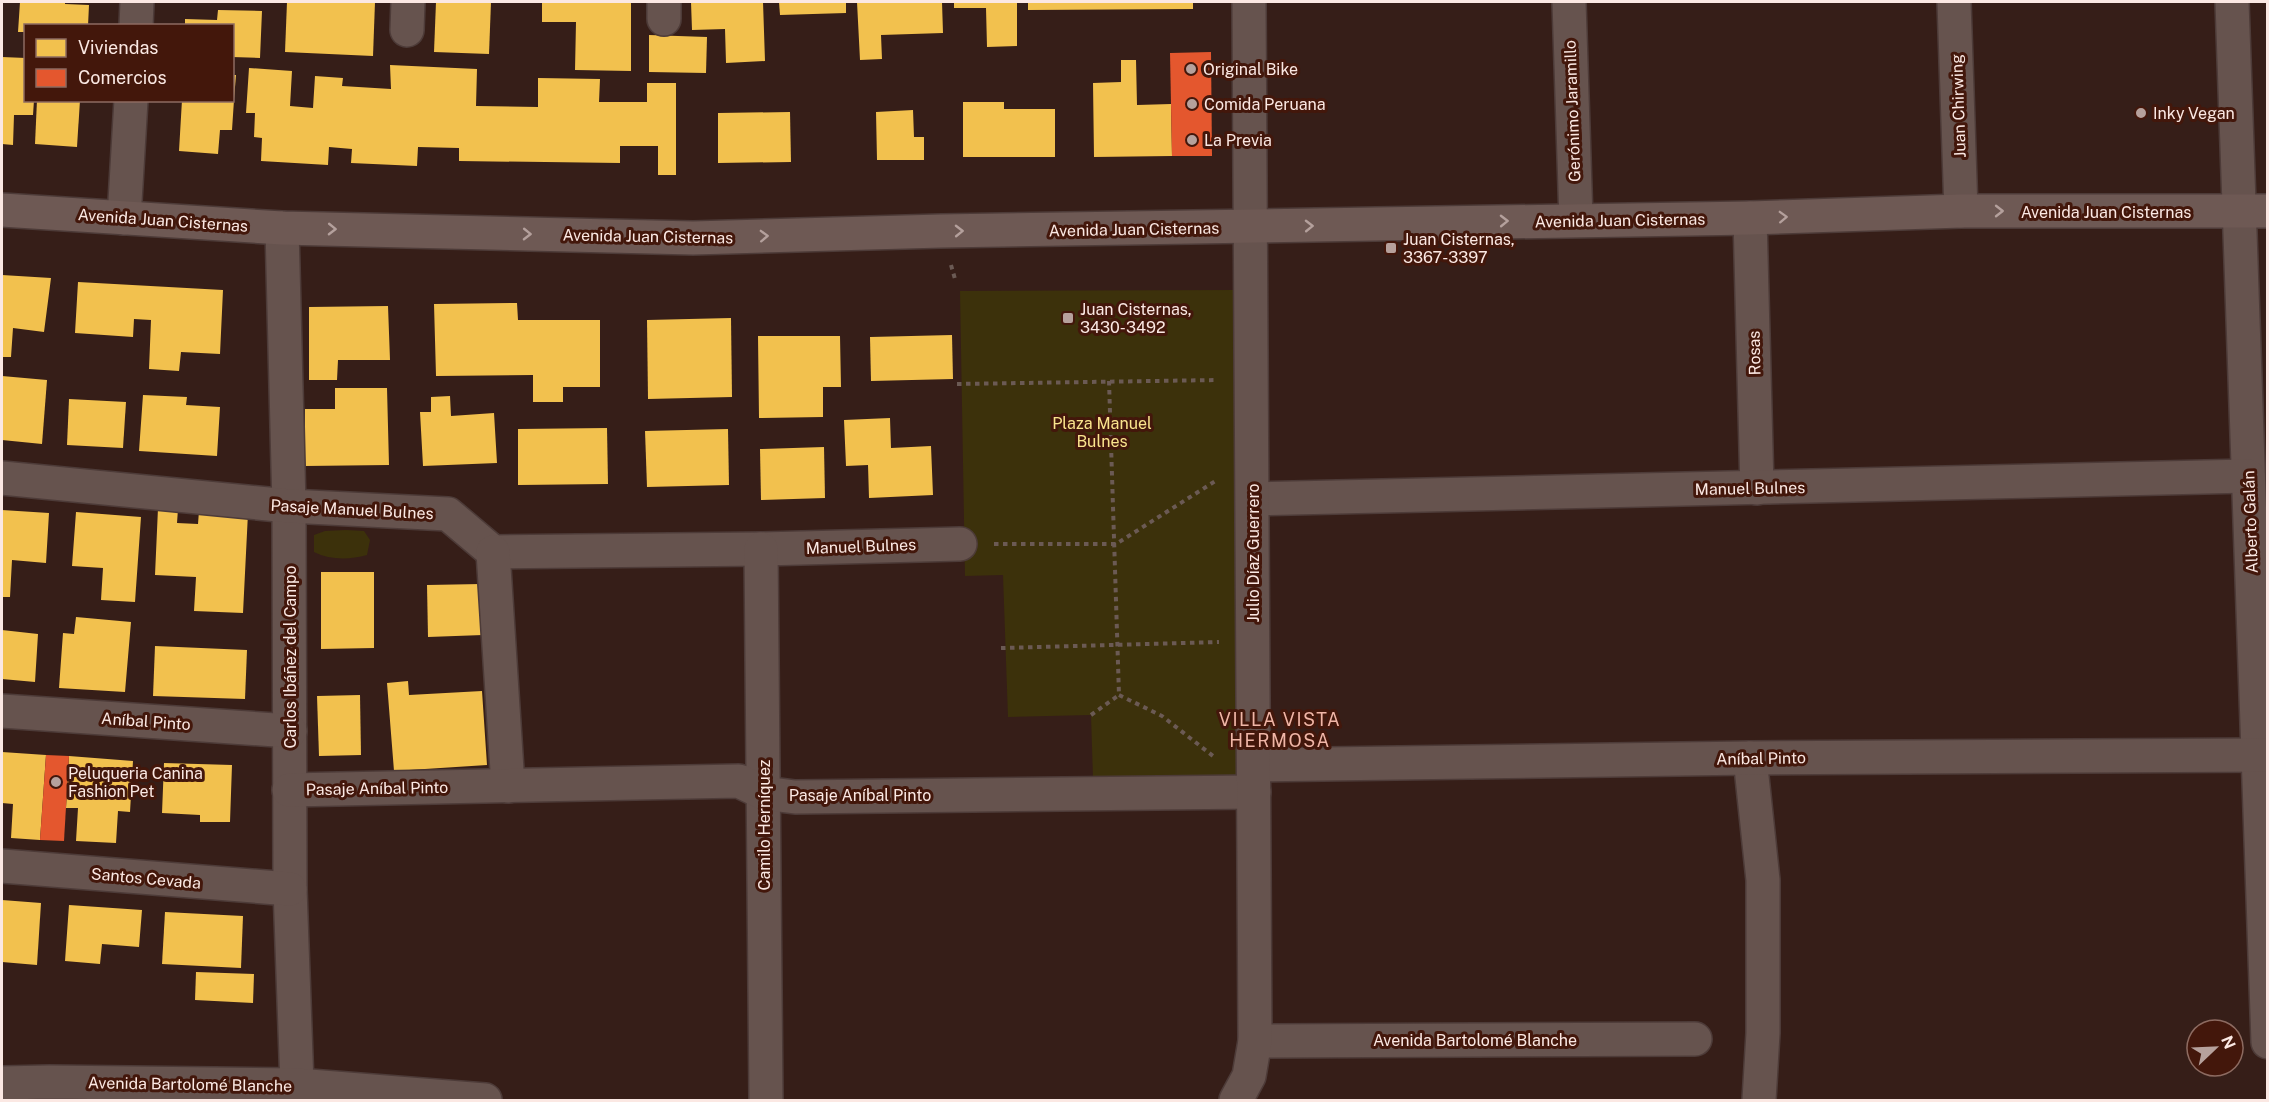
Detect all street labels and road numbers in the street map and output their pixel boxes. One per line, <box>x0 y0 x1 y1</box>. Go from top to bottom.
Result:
street label: Gerónimo Jaramillo <box>1561 40 1584 182</box>
street label: Juan Chirwing <box>1947 54 1970 158</box>
street label: Avenida Juan Cisternas <box>2021 203 2191 222</box>
street label: Avenida Juan Cisternas <box>77 205 249 236</box>
street label: Avenida Juan Cisternas <box>1535 210 1705 231</box>
street label: Avenida Juan Cisternas <box>1049 219 1219 240</box>
street label: Avenida Juan Cisternas <box>563 226 733 247</box>
street label: Rosas <box>1745 331 1764 375</box>
street label: Alberto Galán <box>2239 470 2262 574</box>
street label: Manuel Bulnes <box>1695 478 1805 499</box>
street label: Julio Díaz Guerrero <box>1244 483 1263 623</box>
street label: Pasaje Manuel Bulnes <box>270 496 434 523</box>
street label: Manuel Bulnes <box>805 535 917 558</box>
street label: Carlos Ibáñez del Campo <box>281 565 300 749</box>
street label: Aníbal Pinto <box>101 709 191 734</box>
street label: Aníbal Pinto <box>1716 748 1806 769</box>
street label: Camilo Herníquez <box>755 759 774 890</box>
street label: Pasaje Aníbal Pinto <box>306 778 448 799</box>
street label: Pasaje Aníbal Pinto <box>789 786 931 805</box>
street label: Santos Cevada <box>90 864 202 893</box>
street label: Avenida Bartolomé Blanche <box>1373 1031 1577 1050</box>
street label: Avenida Bartolomé Blanche <box>88 1073 292 1096</box>

